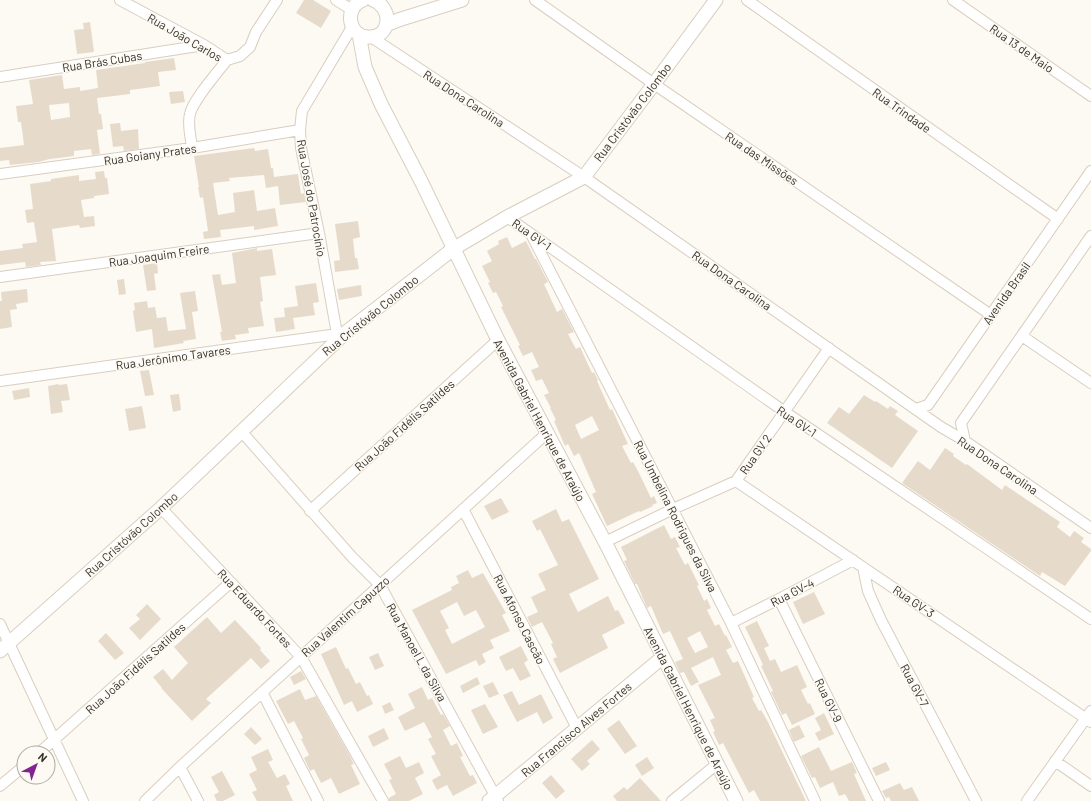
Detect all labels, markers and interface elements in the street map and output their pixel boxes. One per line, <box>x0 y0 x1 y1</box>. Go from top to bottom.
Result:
street label: Rua João Carlos <box>145 10 225 64</box>
street label: Rua 13 de Maio <box>987 21 1057 75</box>
street label: Rua Brás Cubas <box>61 48 143 74</box>
street label: Rua Cristóvão Colombo <box>590 60 674 164</box>
street label: Rua Dona Carolina <box>421 67 507 129</box>
street label: Rua Trindade <box>870 85 934 135</box>
street label: Rua das Missões <box>723 129 801 188</box>
street label: Rua José do Patrocínio <box>295 138 329 258</box>
street label: Rua Goiany Prates <box>103 141 197 167</box>
street label: Rua GV-1 <box>510 215 554 253</box>
street label: Rua Joaquim Freire <box>108 241 210 269</box>
street label: Rua Dona Carolina <box>690 247 774 313</box>
street label: Avenida Brasil <box>979 259 1033 327</box>
street label: Rua Cristóvão Colombo <box>319 272 421 358</box>
street label: Avenida Gabriel Henrique de Araújo <box>491 337 589 503</box>
street label: Rua Jerônimo Tavares <box>115 342 231 372</box>
street label: Rua João Fidélis Satildes <box>351 376 457 474</box>
street label: Rua GV-1 <box>774 403 820 439</box>
street label: Rua GV 2 <box>736 431 774 477</box>
street label: Rua Dona Carolina <box>955 433 1041 497</box>
street label: Rua Umbelina Rodrigues da Silva <box>632 438 720 594</box>
street label: Rua Cristóvão Colombo <box>82 489 180 579</box>
street label: Rua Eduardo Fortes <box>215 566 295 650</box>
street label: Rua Afonso Cascão <box>491 572 549 666</box>
street label: Rua Valentim Capuzzo <box>298 573 392 659</box>
street label: Rua GV-4 <box>768 575 816 609</box>
street label: Rua GV-3 <box>891 582 937 620</box>
street label: Rua Manoel L da Silva <box>384 600 450 704</box>
street label: Rua João Fidélis Satildes <box>82 619 188 717</box>
street label: Avenida Gabriel Henrique de Araújo <box>642 624 736 792</box>
street label: Rua GV-7 <box>898 661 932 709</box>
street label: Rua GV-9 <box>812 676 846 724</box>
street label: Rua Francisco Alves Fortes <box>518 679 634 779</box>
north arrow <box>16 745 56 785</box>
text: N <box>36 750 50 764</box>

